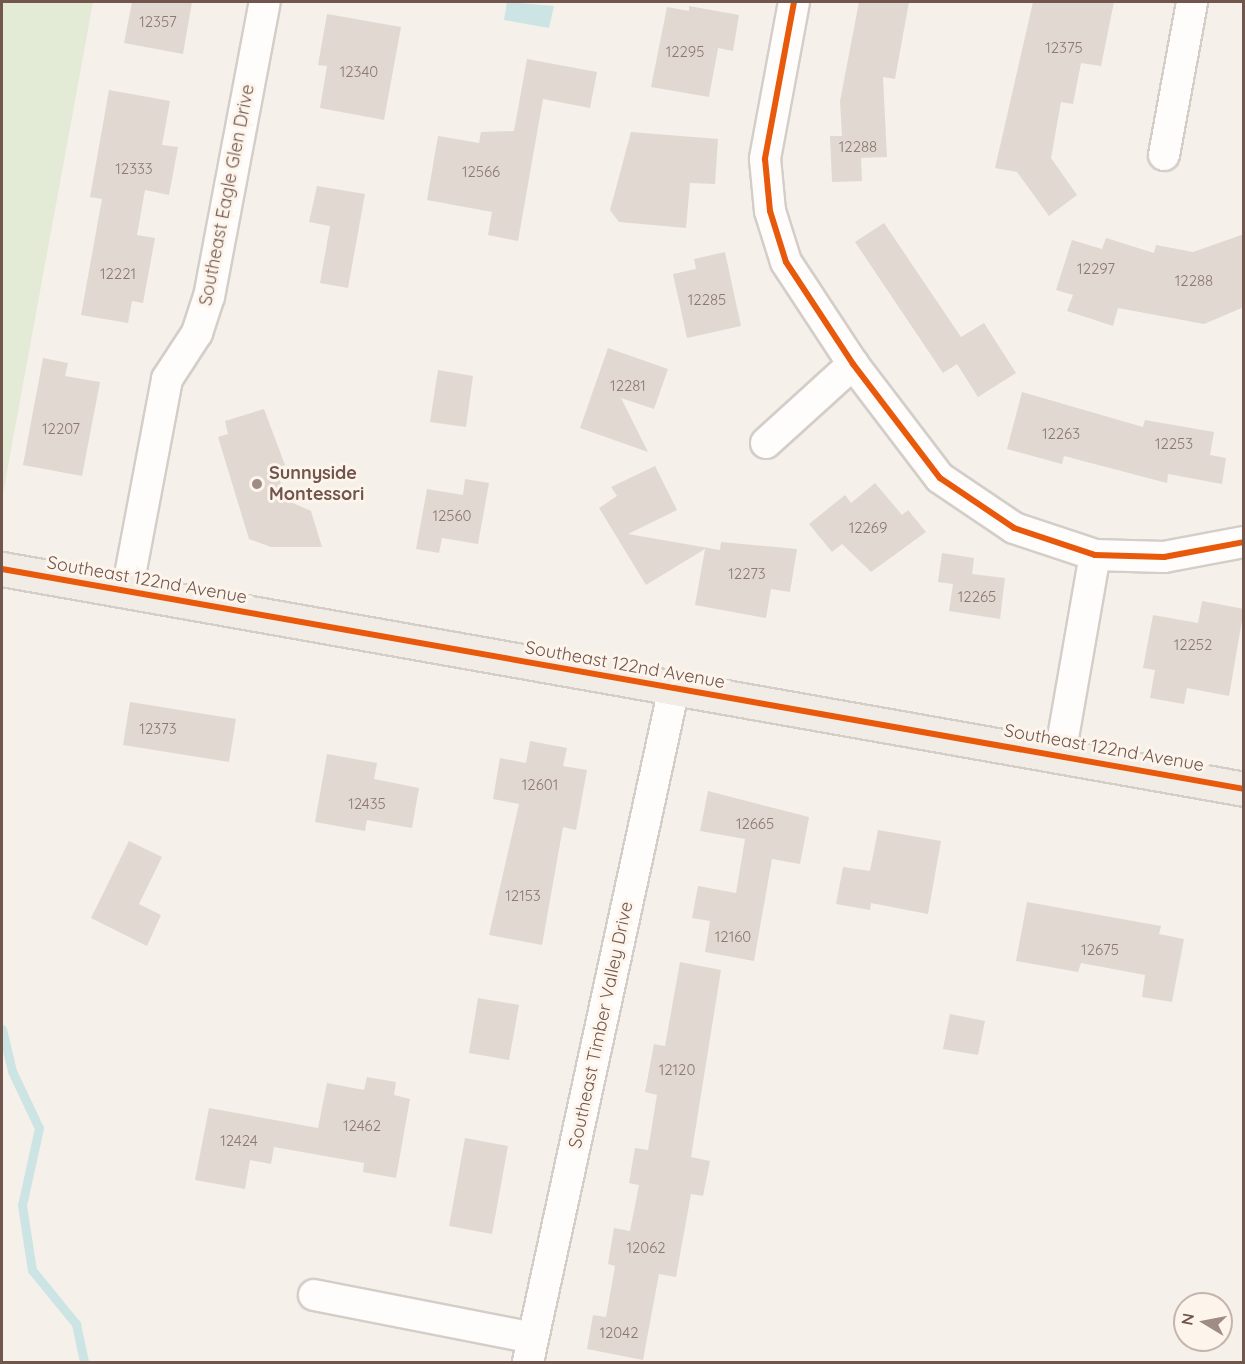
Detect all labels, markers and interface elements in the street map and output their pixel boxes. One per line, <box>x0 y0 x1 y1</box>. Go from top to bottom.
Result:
house number: 12357 <box>139 13 177 31</box>
house number: 12375 <box>1045 39 1083 57</box>
house number: 12295 <box>666 43 704 61</box>
house number: 12340 <box>340 63 378 81</box>
street label: Southeast Eagle Glen Drive <box>195 83 259 307</box>
house number: 12288 <box>839 138 877 156</box>
house number: 12333 <box>115 160 153 178</box>
house number: 12566 <box>462 163 500 181</box>
house number: 12297 <box>1077 260 1115 278</box>
house number: 12221 <box>100 265 136 283</box>
house number: 12288 <box>1175 272 1213 290</box>
house number: 12285 <box>688 291 726 309</box>
house number: 12281 <box>610 377 646 395</box>
house number: 12207 <box>42 420 80 438</box>
house number: 12263 <box>1042 425 1080 443</box>
house number: 12253 <box>1155 435 1193 453</box>
place label: Sunnyside Montessori <box>269 463 364 506</box>
marker: Sunnyside Montessori <box>250 477 264 491</box>
house number: 12560 <box>432 507 472 525</box>
house number: 12269 <box>849 519 887 537</box>
street label: Southeast 122nd Avenue <box>45 552 249 608</box>
house number: 12273 <box>728 565 766 583</box>
house number: 12265 <box>958 588 996 606</box>
house number: 12252 <box>1174 636 1212 654</box>
street label: Southeast 122nd Avenue <box>523 637 727 693</box>
house number: 12373 <box>139 720 177 738</box>
street label: Southeast 122nd Avenue <box>1002 720 1206 776</box>
house number: 12601 <box>522 776 558 794</box>
house number: 12435 <box>348 795 386 813</box>
house number: 12665 <box>736 815 774 833</box>
house number: 12153 <box>505 887 541 905</box>
street label: Southeast Timber Valley Drive <box>564 900 638 1150</box>
house number: 12160 <box>715 928 751 946</box>
house number: 12675 <box>1081 941 1119 959</box>
house number: 12120 <box>659 1061 695 1079</box>
house number: 12462 <box>343 1117 381 1135</box>
house number: 12424 <box>220 1132 258 1150</box>
house number: 12062 <box>626 1239 666 1257</box>
north arrow <box>1173 1292 1233 1352</box>
text: N <box>1176 1312 1198 1327</box>
house number: 12042 <box>600 1324 638 1342</box>

